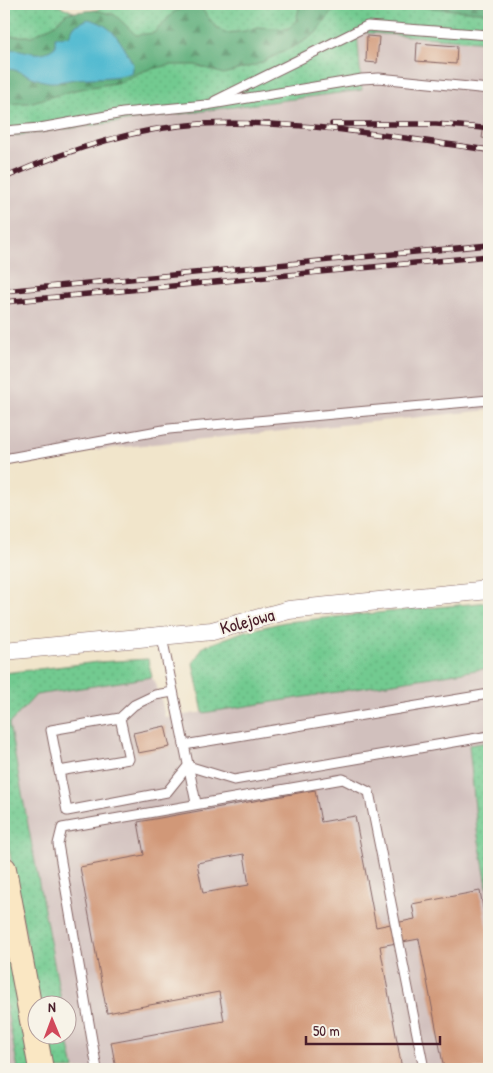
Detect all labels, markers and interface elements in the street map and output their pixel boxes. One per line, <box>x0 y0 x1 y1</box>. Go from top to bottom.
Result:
street label: Kolejowa <box>217 602 277 640</box>
north arrow <box>28 996 78 1046</box>
text: N <box>48 997 56 1016</box>
scale bar <box>306 1013 439 1045</box>
text: 50 m <box>313 1020 340 1041</box>

